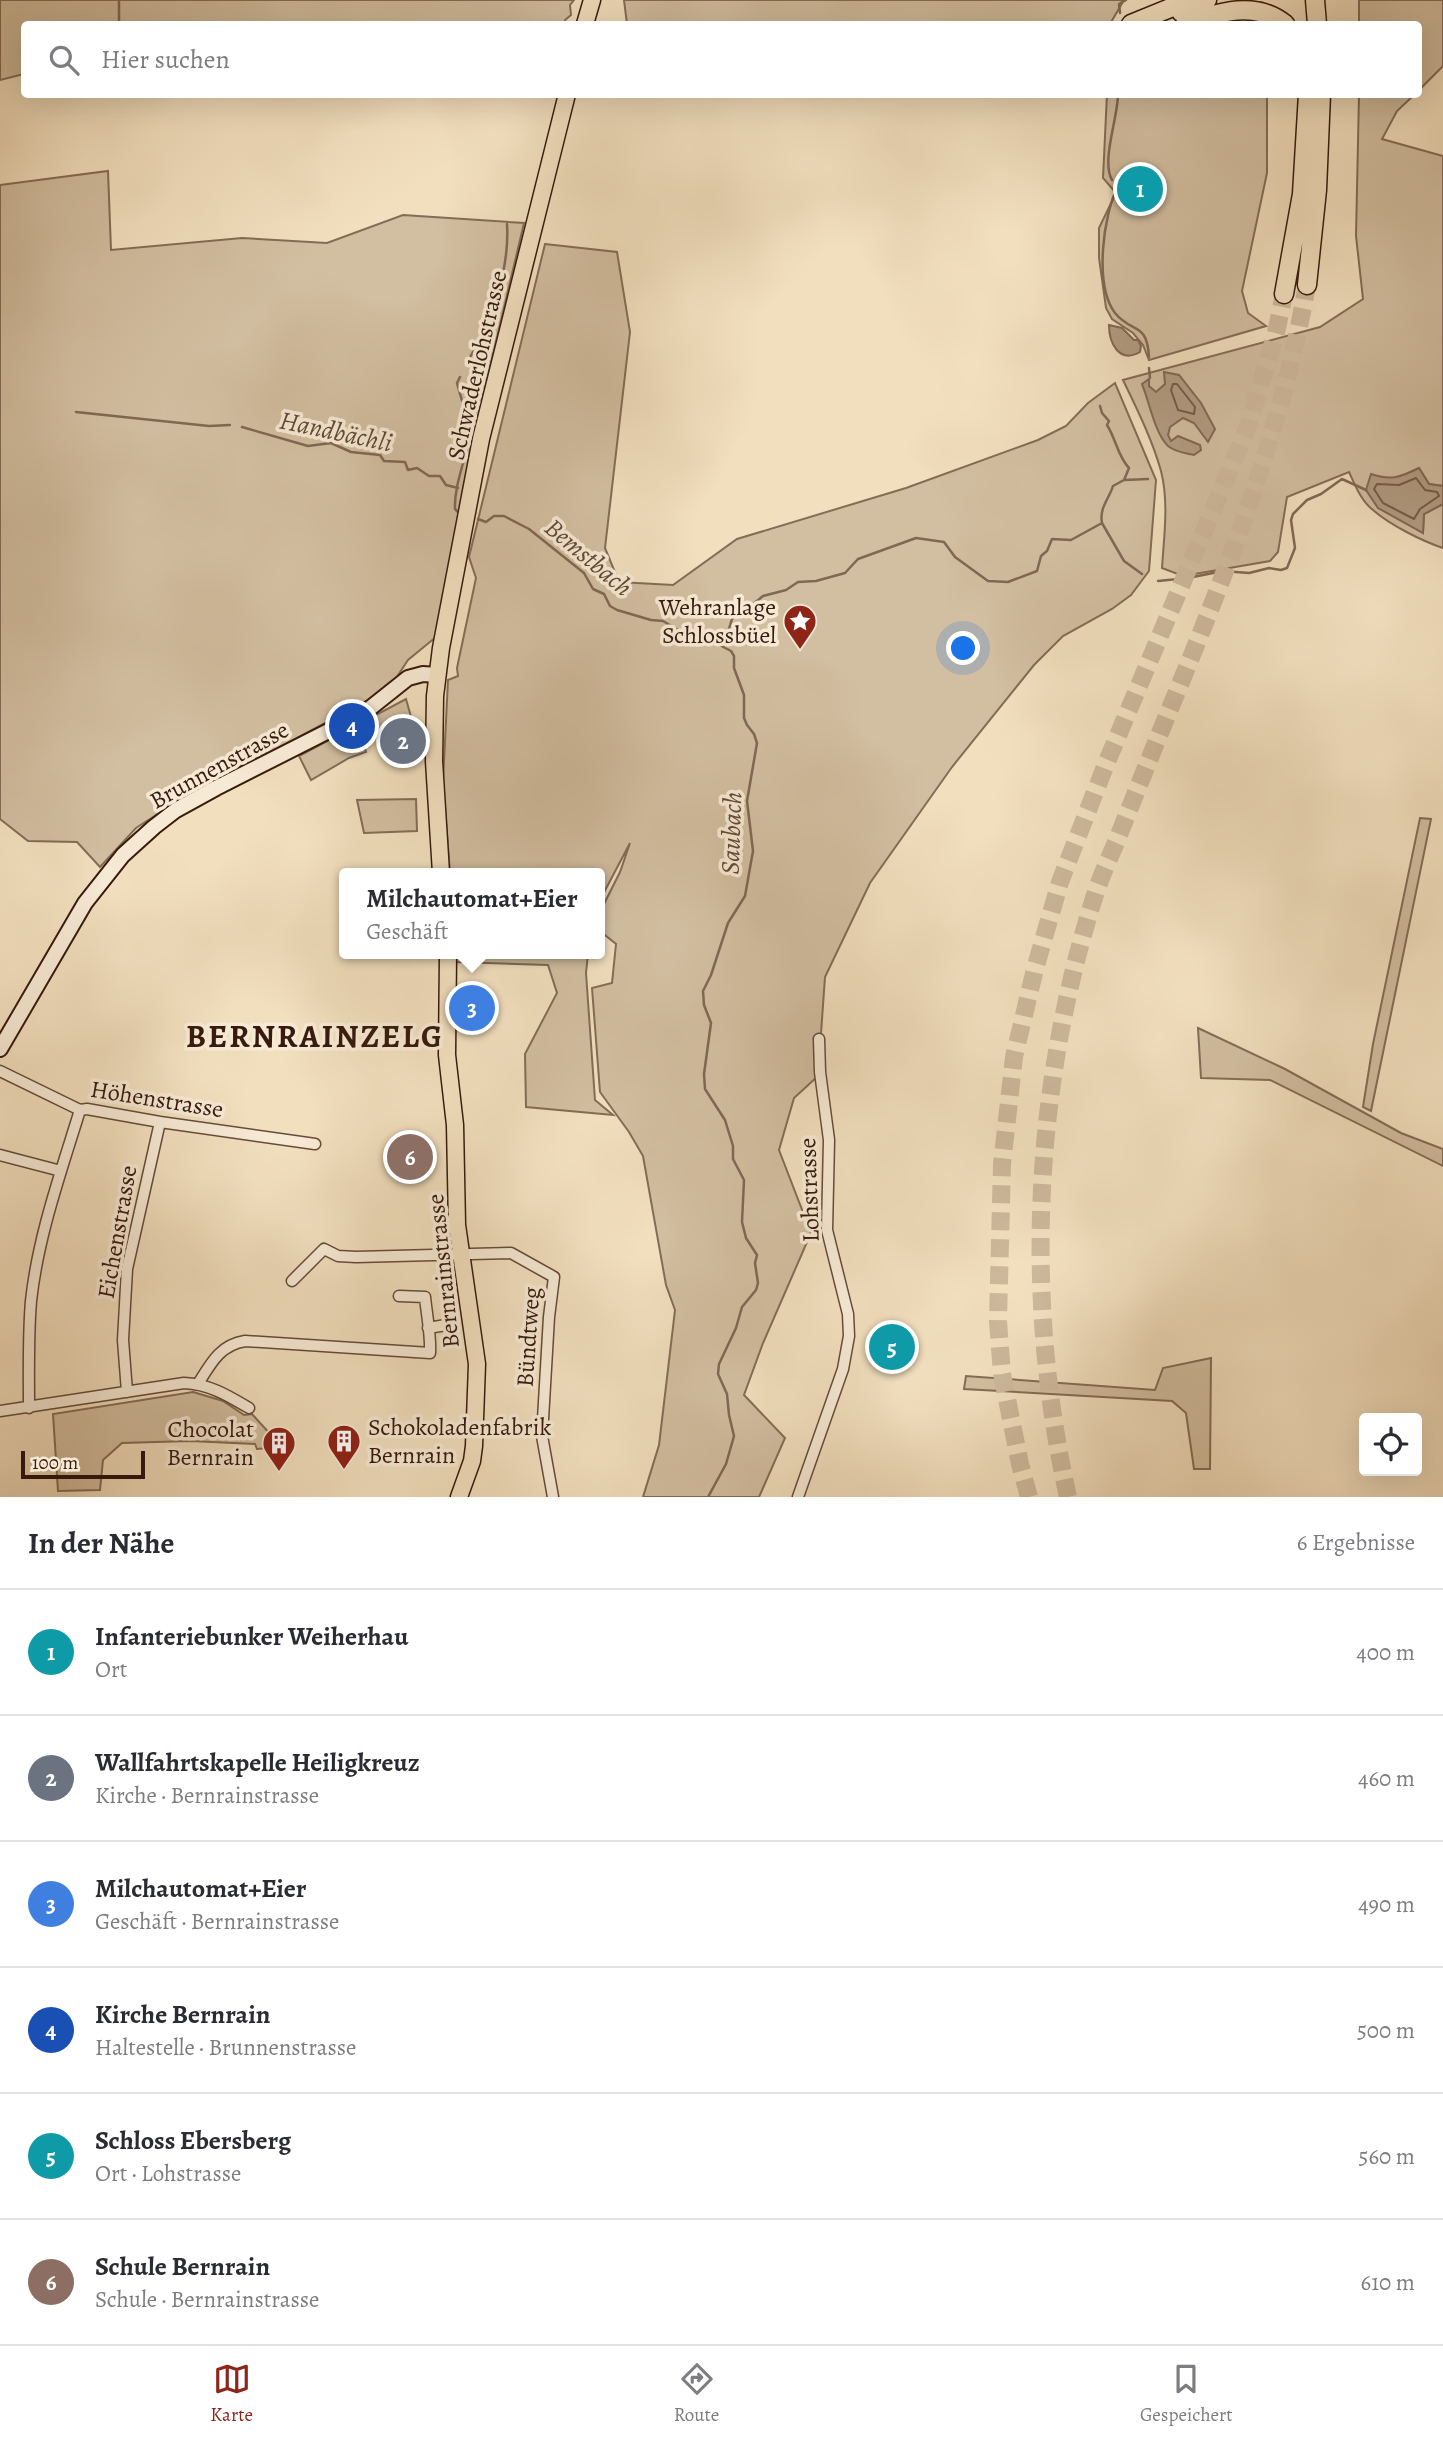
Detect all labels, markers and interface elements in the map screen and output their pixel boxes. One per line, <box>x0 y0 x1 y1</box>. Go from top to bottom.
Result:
search box <box>21 21 1422 98</box>
icon: search <box>45 41 83 79</box>
text: Hier suchen <box>101 42 230 77</box>
pin: 1 <box>1117 163 1163 215</box>
street label: Schwaderlohstrasse <box>440 267 514 463</box>
water label: Handbächli <box>276 403 395 460</box>
water label: Bemstbach <box>537 510 640 604</box>
place label: Wehranlage Schlossbüel <box>658 591 776 651</box>
place icon: Wehranlage Schlossbüel <box>781 602 819 651</box>
your location <box>946 631 980 665</box>
pin: 4 <box>329 700 375 752</box>
street label: Brunnenstrasse <box>144 714 294 816</box>
pin: 2 <box>380 715 426 767</box>
water label: Saubach <box>713 791 750 875</box>
popup <box>339 868 605 959</box>
text: Milchautomat+Eier <box>366 881 578 916</box>
text: Geschäft <box>366 916 448 947</box>
pin: 3 <box>449 982 495 1034</box>
district label: BERNRAINZELG <box>186 1014 444 1058</box>
street label: Höhenstrasse <box>88 1073 226 1125</box>
pin: 6 <box>387 1131 433 1183</box>
street label: Lohstrasse <box>791 1137 827 1243</box>
street label: Eichenstrasse <box>90 1163 144 1301</box>
street label: Bernrainstrasse <box>419 1192 467 1350</box>
street label: Bündtweg <box>509 1286 547 1388</box>
pin: 5 <box>869 1321 915 1373</box>
place label: Schokoladenfabrik Bernrain <box>368 1411 551 1471</box>
place label: Chocolat Bernrain <box>167 1413 254 1473</box>
map controls <box>1359 1413 1422 1476</box>
button: locate <box>1359 1413 1422 1476</box>
building icon: Schokoladenfabrik Bernrain <box>325 1422 363 1471</box>
building icon: Chocolat Bernrain <box>260 1424 298 1473</box>
scale bar <box>21 1448 145 1480</box>
text: 100 m <box>32 1450 78 1476</box>
text: In der Nähe <box>28 1523 174 1563</box>
text: 6 Ergebnisse <box>1297 1527 1415 1558</box>
text: Infanteriebunker Weiherhau <box>95 1619 408 1654</box>
text: 1 <box>47 1637 55 1668</box>
text: 400 m <box>1356 1637 1415 1668</box>
text: Ort <box>95 1654 127 1685</box>
text: Wallfahrtskapelle Heiligkreuz <box>95 1745 420 1780</box>
text: 2 <box>45 1763 57 1794</box>
text: 460 m <box>1358 1763 1415 1794</box>
text: Kirche · Bernrainstrasse <box>95 1780 319 1811</box>
text: Milchautomat+Eier <box>95 1871 307 1906</box>
text: 3 <box>46 1889 56 1920</box>
text: 490 m <box>1358 1889 1415 1920</box>
text: Geschäft · Bernrainstrasse <box>95 1906 339 1937</box>
text: Kirche Bernrain <box>95 1997 270 2032</box>
text: 4 <box>46 2015 56 2046</box>
text: 500 m <box>1357 2015 1415 2046</box>
text: Haltestelle · Brunnenstrasse <box>95 2032 356 2063</box>
text: Schloss Ebersberg <box>95 2123 291 2158</box>
text: 5 <box>46 2141 56 2172</box>
text: 560 m <box>1359 2141 1415 2172</box>
text: Ort · Lohstrasse <box>95 2158 241 2189</box>
text: Schule Bernrain <box>95 2249 270 2284</box>
text: 6 <box>46 2267 56 2298</box>
text: 610 m <box>1361 2267 1415 2298</box>
text: Schule · Bernrainstrasse <box>95 2284 319 2315</box>
tab: Karte <box>210 2360 253 2428</box>
tab: Route <box>674 2360 719 2428</box>
tab: Gespeichert <box>1140 2360 1233 2428</box>

